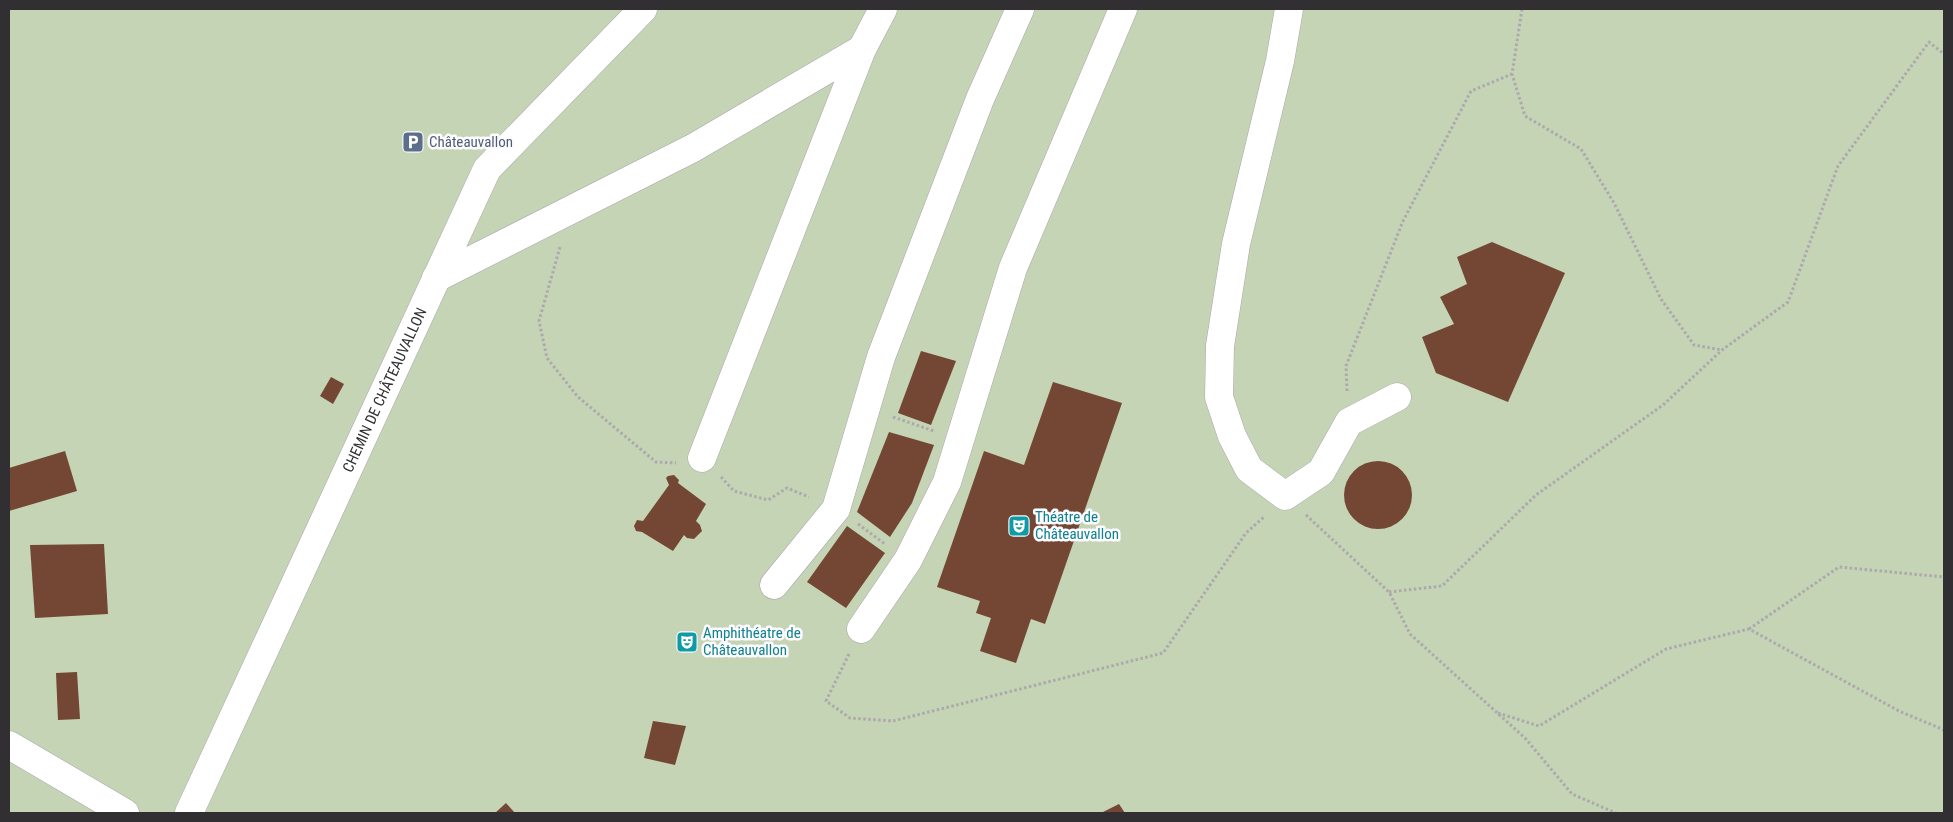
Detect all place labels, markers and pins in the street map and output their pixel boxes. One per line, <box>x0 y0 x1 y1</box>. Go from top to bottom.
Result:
parking icon: Châteauvallon <box>401 130 425 154</box>
place label: Châteauvallon <box>429 133 513 151</box>
place label: Théatre de Châteauvallon <box>1035 508 1119 543</box>
theatre icon: Théatre de Châteauvallon <box>1007 514 1031 538</box>
place label: Amphithéatre de Châteauvallon <box>703 624 801 659</box>
theatre icon: Amphithéatre de Châteauvallon <box>675 630 699 654</box>

